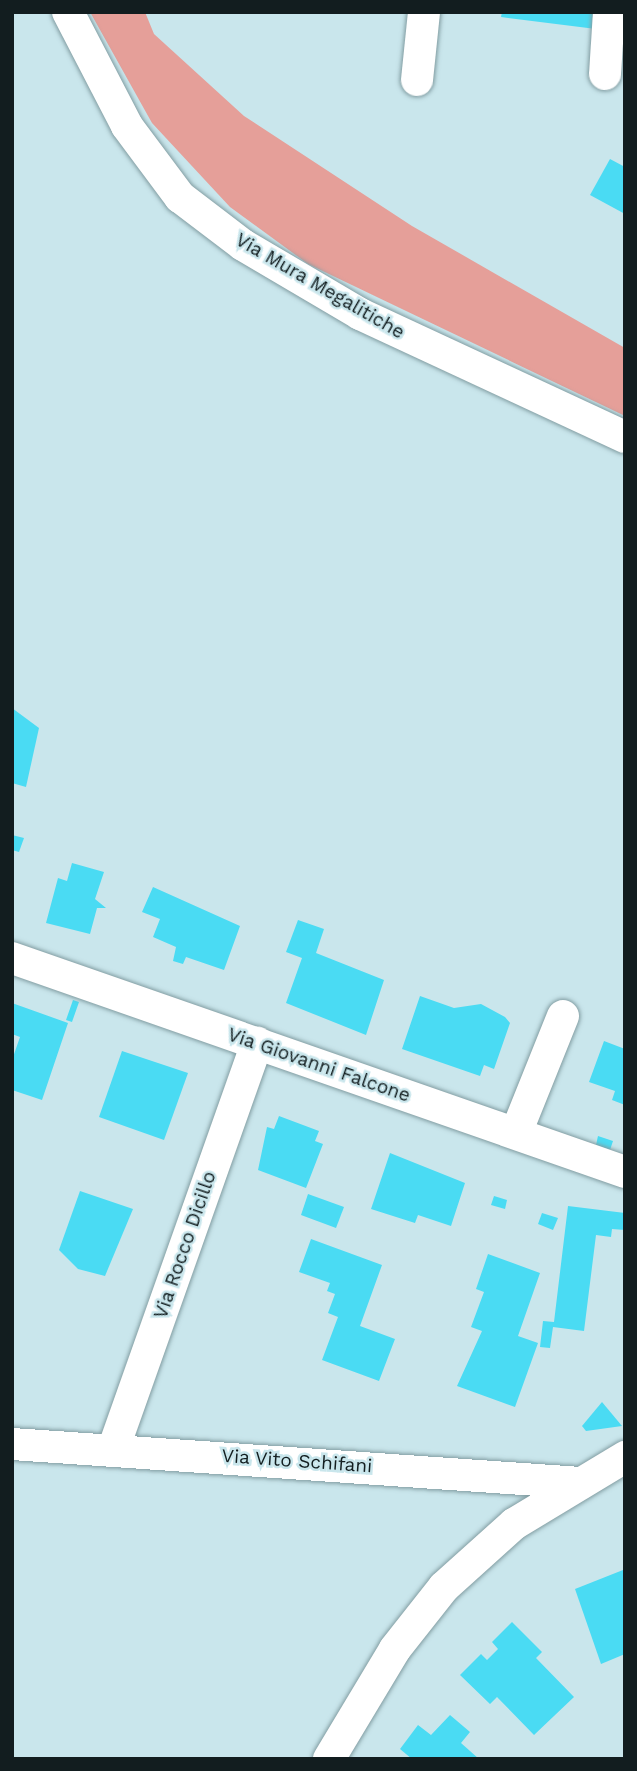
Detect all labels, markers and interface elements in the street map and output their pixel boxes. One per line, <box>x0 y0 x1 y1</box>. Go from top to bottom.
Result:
street label: Via Mura Megalitiche <box>231 228 409 344</box>
street label: Via Giovanni Falcone <box>224 1023 414 1107</box>
street label: Via Rocco Dicillo <box>149 1168 221 1322</box>
street label: Via Vito Schifani <box>220 1444 374 1478</box>

